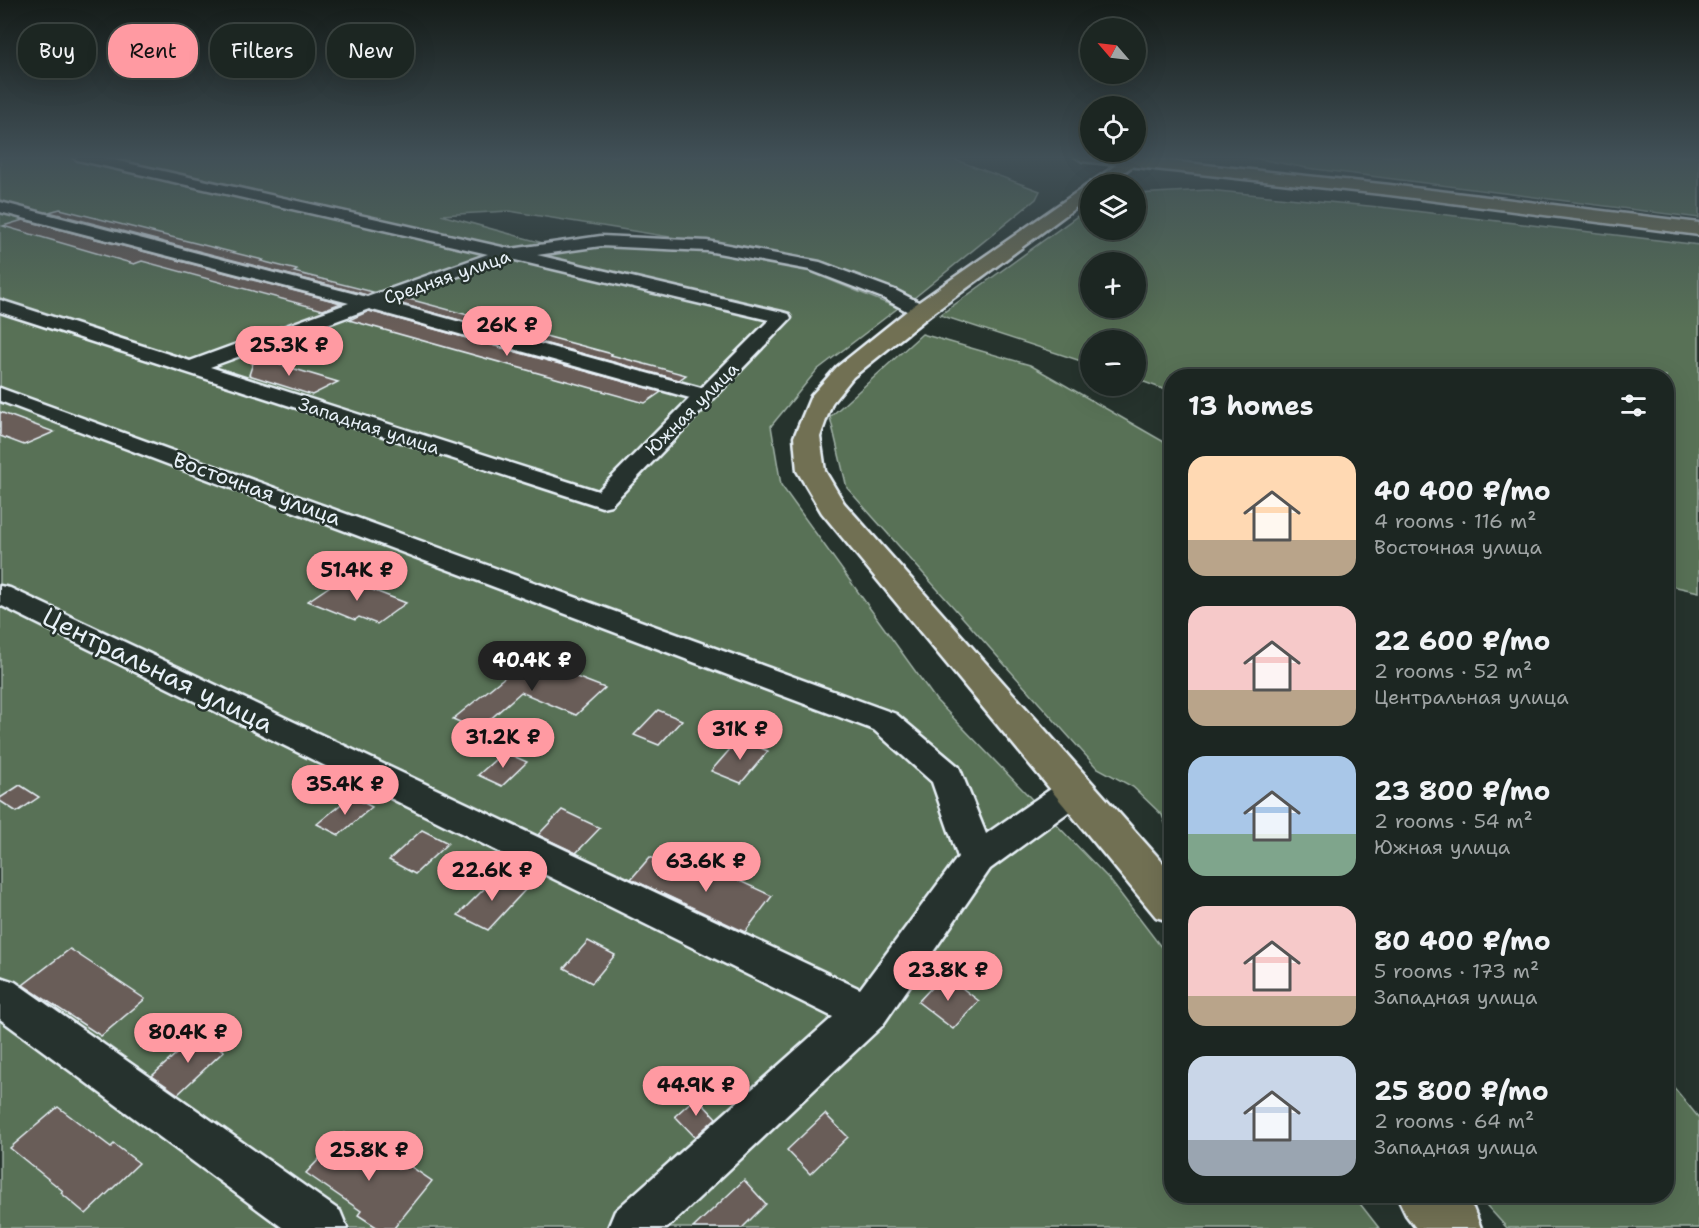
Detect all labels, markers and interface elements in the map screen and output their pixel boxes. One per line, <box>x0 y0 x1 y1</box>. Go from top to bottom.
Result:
north arrow <box>1080 18 1146 84</box>
map controls <box>1080 18 1146 396</box>
chip: Buy <box>18 24 96 78</box>
chip: Rent <box>108 24 198 78</box>
chip: Filters <box>210 24 315 78</box>
chip: New <box>327 24 414 78</box>
button: locate <box>1080 96 1146 162</box>
button: layers <box>1080 174 1146 240</box>
street label: Средняя улица <box>381 244 513 310</box>
button: + <box>1080 252 1146 318</box>
pin: 26K ₽ <box>465 306 549 357</box>
text: 26K ₽ <box>476 312 538 338</box>
pin: 25.3K ₽ <box>234 326 344 377</box>
button: − <box>1080 330 1146 396</box>
text: 25.3K ₽ <box>249 332 329 358</box>
street label: Южная улица <box>640 357 744 461</box>
text: 13 homes <box>1188 388 1314 423</box>
icon: filters <box>1617 389 1650 422</box>
street label: Западная улица <box>295 392 443 460</box>
street label: Восточная улица <box>169 446 345 532</box>
text: 40 400 ₽/mo <box>1374 473 1551 508</box>
icon: home <box>1236 480 1308 552</box>
text: 4 rooms · 116 m² <box>1374 508 1536 534</box>
text: Восточная улица <box>1374 534 1542 560</box>
pin: 51.4K ₽ <box>302 551 412 602</box>
text: 51.4K ₽ <box>321 557 393 583</box>
street label: Центральная улица <box>37 598 280 741</box>
text: 22 600 ₽/mo <box>1374 623 1550 658</box>
icon: home <box>1236 630 1308 702</box>
pin: 40.4K ₽ <box>477 641 587 692</box>
text: 40.4K ₽ <box>492 647 572 673</box>
text: 2 rooms · 52 m² <box>1374 658 1532 684</box>
text: Центральная улица <box>1374 684 1569 710</box>
pin: 31K ₽ <box>698 710 782 761</box>
text: 31K ₽ <box>712 716 768 742</box>
pin: 31.2K ₽ <box>448 718 558 769</box>
text: 31.2K ₽ <box>465 724 541 750</box>
pin: 35.4K ₽ <box>290 765 400 816</box>
text: 35.4K ₽ <box>306 771 384 797</box>
text: 23 800 ₽/mo <box>1374 773 1550 808</box>
icon: home <box>1236 780 1308 852</box>
text: 2 rooms · 54 m² <box>1374 808 1533 834</box>
text: Южная улица <box>1374 834 1510 860</box>
pin: 63.6K ₽ <box>651 842 761 893</box>
text: 63.6K ₽ <box>666 848 746 874</box>
pin: 22.6K ₽ <box>437 851 547 902</box>
text: 22.6K ₽ <box>451 857 533 883</box>
text: 80 400 ₽/mo <box>1374 923 1551 958</box>
icon: home <box>1236 930 1308 1002</box>
pin: 23.8K ₽ <box>893 951 1003 1002</box>
text: 23.8K ₽ <box>907 957 989 983</box>
text: 5 rooms · 173 m² <box>1374 958 1539 984</box>
text: Западная улица <box>1374 984 1537 1010</box>
pin: 80.4K ₽ <box>133 1013 243 1064</box>
text: 80.4K ₽ <box>148 1019 228 1045</box>
pin: 44.9K ₽ <box>641 1066 751 1117</box>
text: 44.9K ₽ <box>657 1072 735 1098</box>
text: 25 800 ₽/mo <box>1374 1073 1549 1108</box>
icon: home <box>1236 1080 1308 1152</box>
text: 2 rooms · 64 m² <box>1374 1108 1534 1134</box>
pin: 25.8K ₽ <box>314 1131 424 1182</box>
text: Западная улица <box>1374 1134 1537 1160</box>
text: 25.8K ₽ <box>329 1137 409 1163</box>

